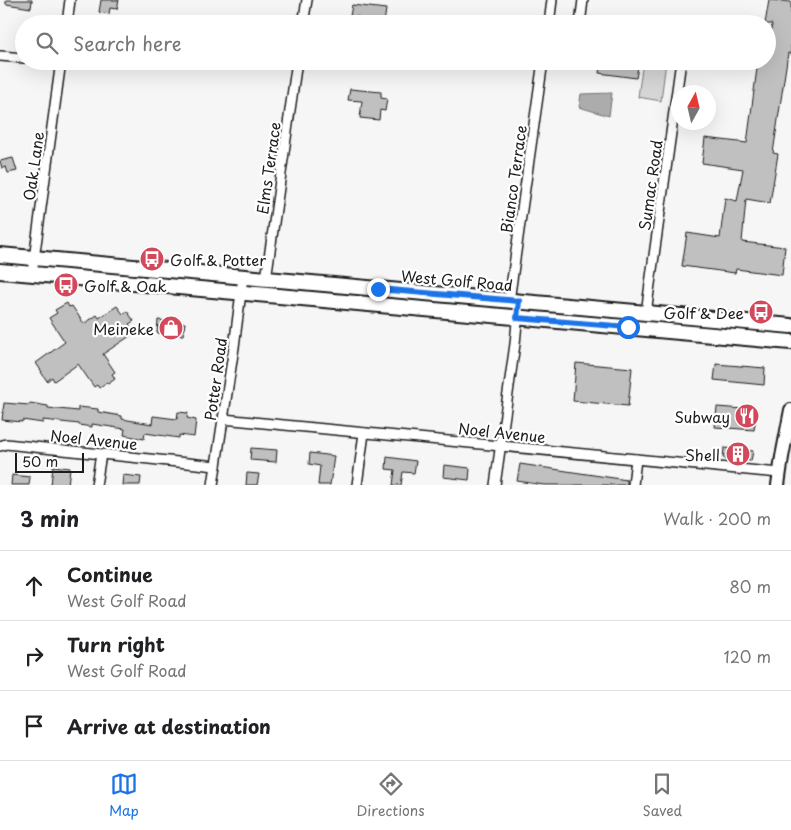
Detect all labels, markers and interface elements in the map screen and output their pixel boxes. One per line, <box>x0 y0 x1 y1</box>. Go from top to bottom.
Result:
search box <box>15 15 776 70</box>
icon: search <box>33 29 61 57</box>
text: Search here <box>73 29 182 57</box>
north arrow <box>671 85 716 130</box>
street label: Elms Terrace <box>250 120 286 216</box>
street label: Bianco Terrace <box>494 124 532 234</box>
street label: Oak Lane <box>17 130 49 202</box>
street label: Sumac Road <box>632 138 668 232</box>
bus stop icon: Golf & Potter <box>139 246 165 272</box>
place label: Golf & Potter <box>170 248 266 271</box>
street label: West Golf Road <box>400 264 514 296</box>
bus stop icon: Golf & Oak <box>53 272 79 298</box>
place label: Golf & Oak <box>84 274 167 297</box>
route end <box>367 278 390 301</box>
bus stop icon: Golf & Dee <box>748 299 774 325</box>
place label: Golf & Dee <box>664 301 744 324</box>
shop icon: Meineke <box>158 315 184 341</box>
route start <box>617 316 640 339</box>
place label: Meineke <box>93 317 154 340</box>
street label: Potter Road <box>198 336 232 422</box>
restaurant icon: Subway <box>734 403 760 429</box>
place label: Subway <box>674 405 730 428</box>
street label: Noel Avenue <box>457 416 547 448</box>
street label: Noel Avenue <box>49 423 139 455</box>
building icon: Shell <box>725 441 751 467</box>
place label: Shell <box>685 443 720 466</box>
scale bar <box>15 450 84 473</box>
text: 50 m <box>22 451 58 472</box>
text: 3 min <box>20 502 79 534</box>
text: Walk · 200 m <box>663 506 771 530</box>
text: Continue <box>67 560 153 588</box>
icon: ahead <box>20 572 48 600</box>
text: 80 m <box>729 574 771 598</box>
text: West Golf Road <box>67 588 187 612</box>
text: Turn right <box>67 630 165 658</box>
icon: right <box>20 642 48 670</box>
text: 120 m <box>724 644 771 668</box>
text: West Golf Road <box>67 658 187 682</box>
icon: arrive <box>20 712 48 740</box>
text: Arrive at destination <box>67 712 271 740</box>
tab: Map <box>109 770 139 821</box>
tab: Directions <box>357 770 425 821</box>
tab: Saved <box>642 770 682 821</box>

